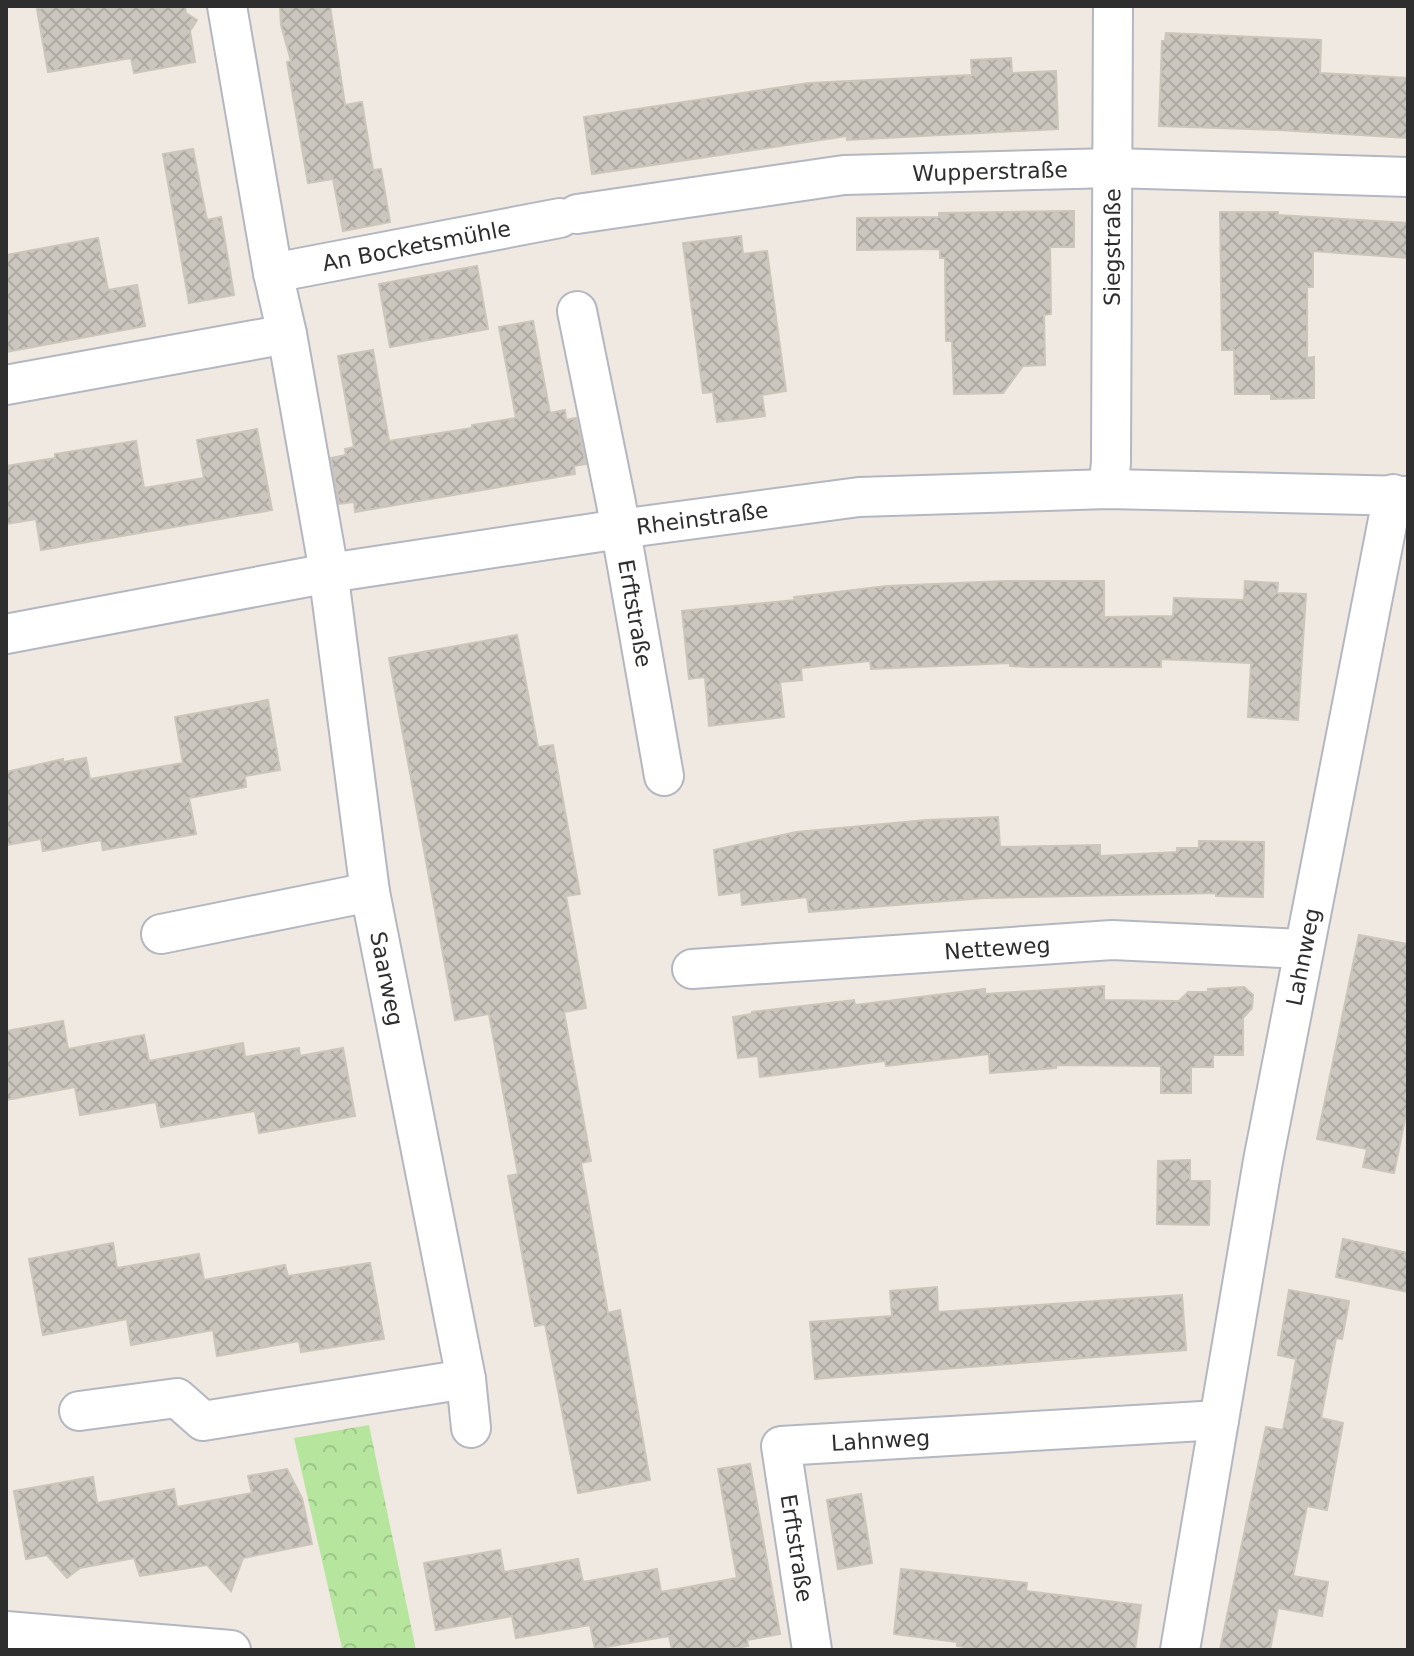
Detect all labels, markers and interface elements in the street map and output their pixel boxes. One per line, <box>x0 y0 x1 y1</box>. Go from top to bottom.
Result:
street label: Wupperstraße <box>912 157 1068 186</box>
street label: Siegstraße <box>1100 188 1125 306</box>
street label: An Bocketsmühle <box>320 216 513 276</box>
street label: Rheinstraße <box>635 497 770 540</box>
street label: Erftstraße <box>613 558 657 669</box>
street label: Lahnweg <box>1282 906 1325 1008</box>
street label: Saarweg <box>365 929 408 1028</box>
street label: Netteweg <box>943 932 1051 965</box>
street label: Lahnweg <box>830 1425 931 1456</box>
street label: Erftstraße <box>776 1492 817 1604</box>

